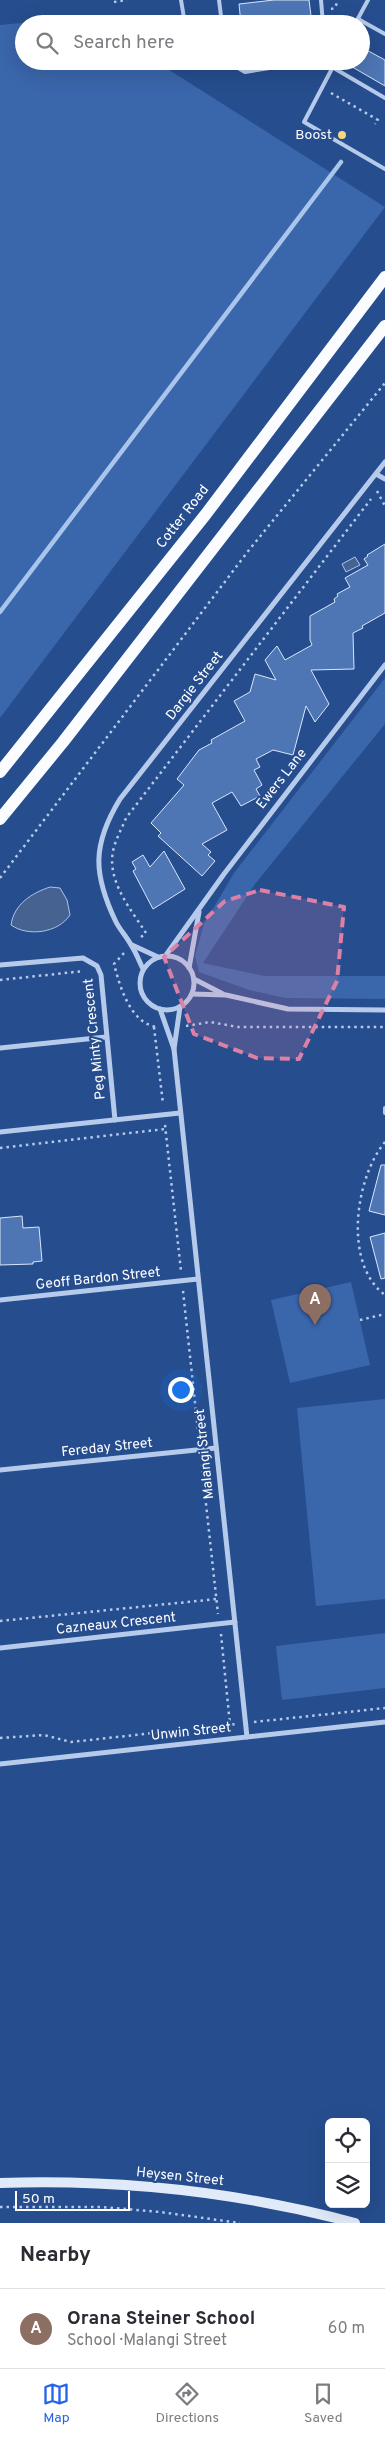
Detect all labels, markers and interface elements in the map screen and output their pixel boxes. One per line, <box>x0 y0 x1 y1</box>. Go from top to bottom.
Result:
search box <box>15 15 370 70</box>
icon: search <box>33 29 61 57</box>
text: Search here <box>73 31 175 55</box>
place label: Boost <box>295 127 332 144</box>
marker: Boost <box>336 129 348 141</box>
street label: Cotter Road <box>153 482 213 552</box>
street label: Dargie Street <box>163 648 227 724</box>
street label: Ewers Lane <box>253 745 311 813</box>
street label: Peg Minty Crescent <box>80 978 110 1100</box>
street label: Geoff Bardon Street <box>35 1264 161 1294</box>
pin: A <box>299 1284 331 1325</box>
your location <box>168 1377 194 1403</box>
street label: Malangi Street <box>192 1408 218 1500</box>
street label: Fereday Street <box>60 1435 154 1461</box>
street label: Cazneaux Crescent <box>55 1609 177 1639</box>
street label: Unwin Street <box>150 1719 232 1745</box>
map controls <box>325 2118 370 2208</box>
button: locate <box>325 2118 370 2163</box>
button: layers <box>325 2163 370 2208</box>
street label: Heysen Street <box>135 2164 225 2190</box>
scale bar <box>15 2188 130 2211</box>
text: 50 m <box>22 2191 55 2208</box>
text: Nearby <box>20 2242 91 2269</box>
text: Orana Steiner School <box>67 2307 255 2331</box>
text: A <box>30 2319 42 2339</box>
text: 60 m <box>328 2319 365 2339</box>
text: School · Malangi Street <box>67 2331 227 2351</box>
tab: Map <box>42 2380 70 2427</box>
tab: Directions <box>155 2380 219 2427</box>
tab: Saved <box>304 2380 343 2427</box>

